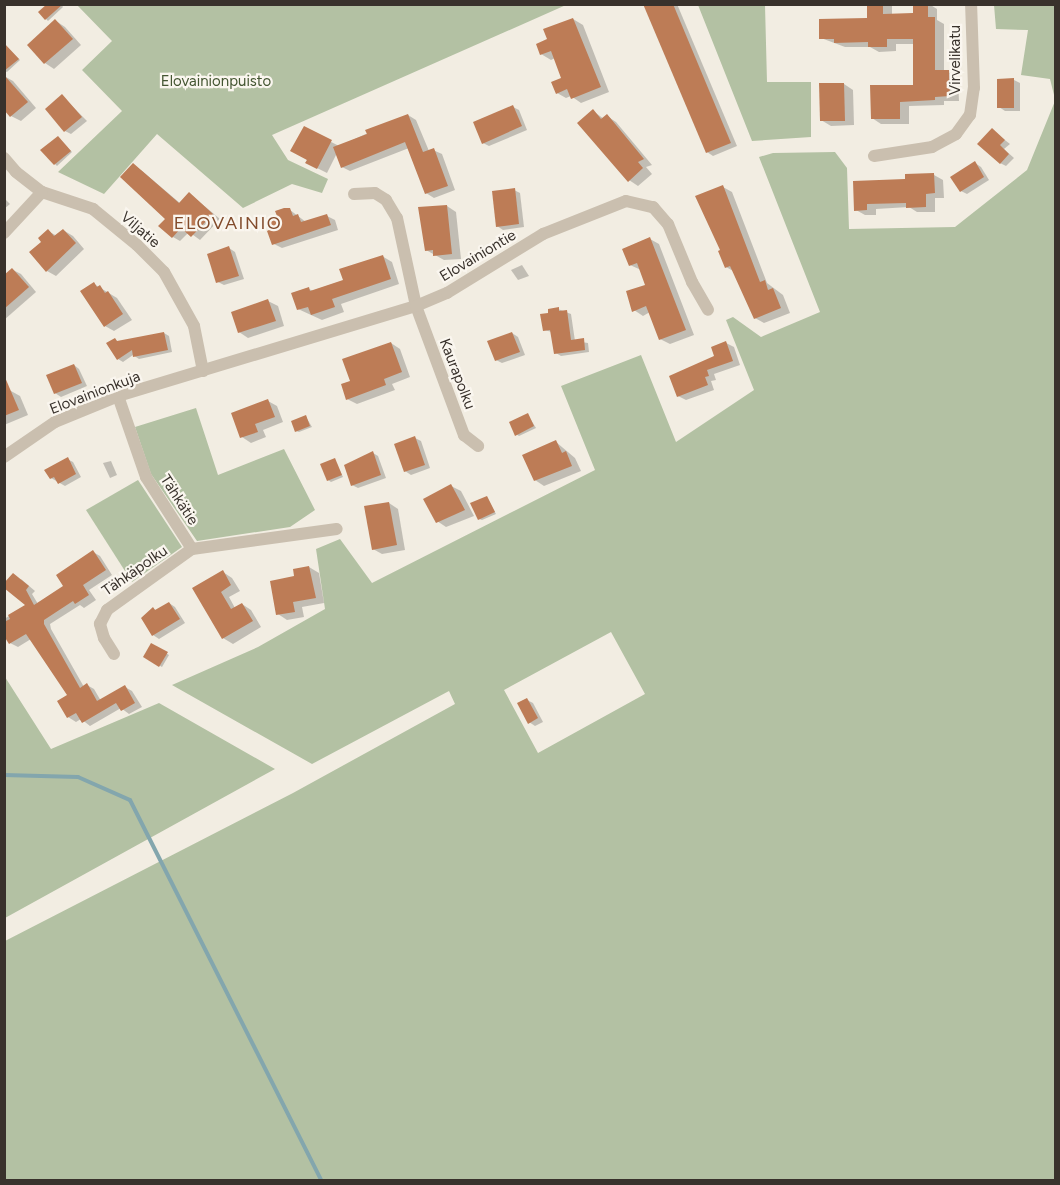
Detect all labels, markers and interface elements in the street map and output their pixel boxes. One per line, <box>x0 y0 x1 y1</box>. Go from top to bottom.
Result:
street label: Virvelikatu <box>947 25 965 95</box>
park label: Elovainionpuisto <box>161 73 271 91</box>
street label: Viljatie <box>117 208 163 252</box>
district label: ELOVAINIO <box>174 212 282 234</box>
street label: Elovainiontie <box>437 226 519 286</box>
street label: Kaurapolku <box>435 336 479 412</box>
street label: Elovainionkuja <box>47 367 143 419</box>
street label: Tähkätie <box>156 471 202 529</box>
street label: Tähkäpolku <box>99 542 171 600</box>

